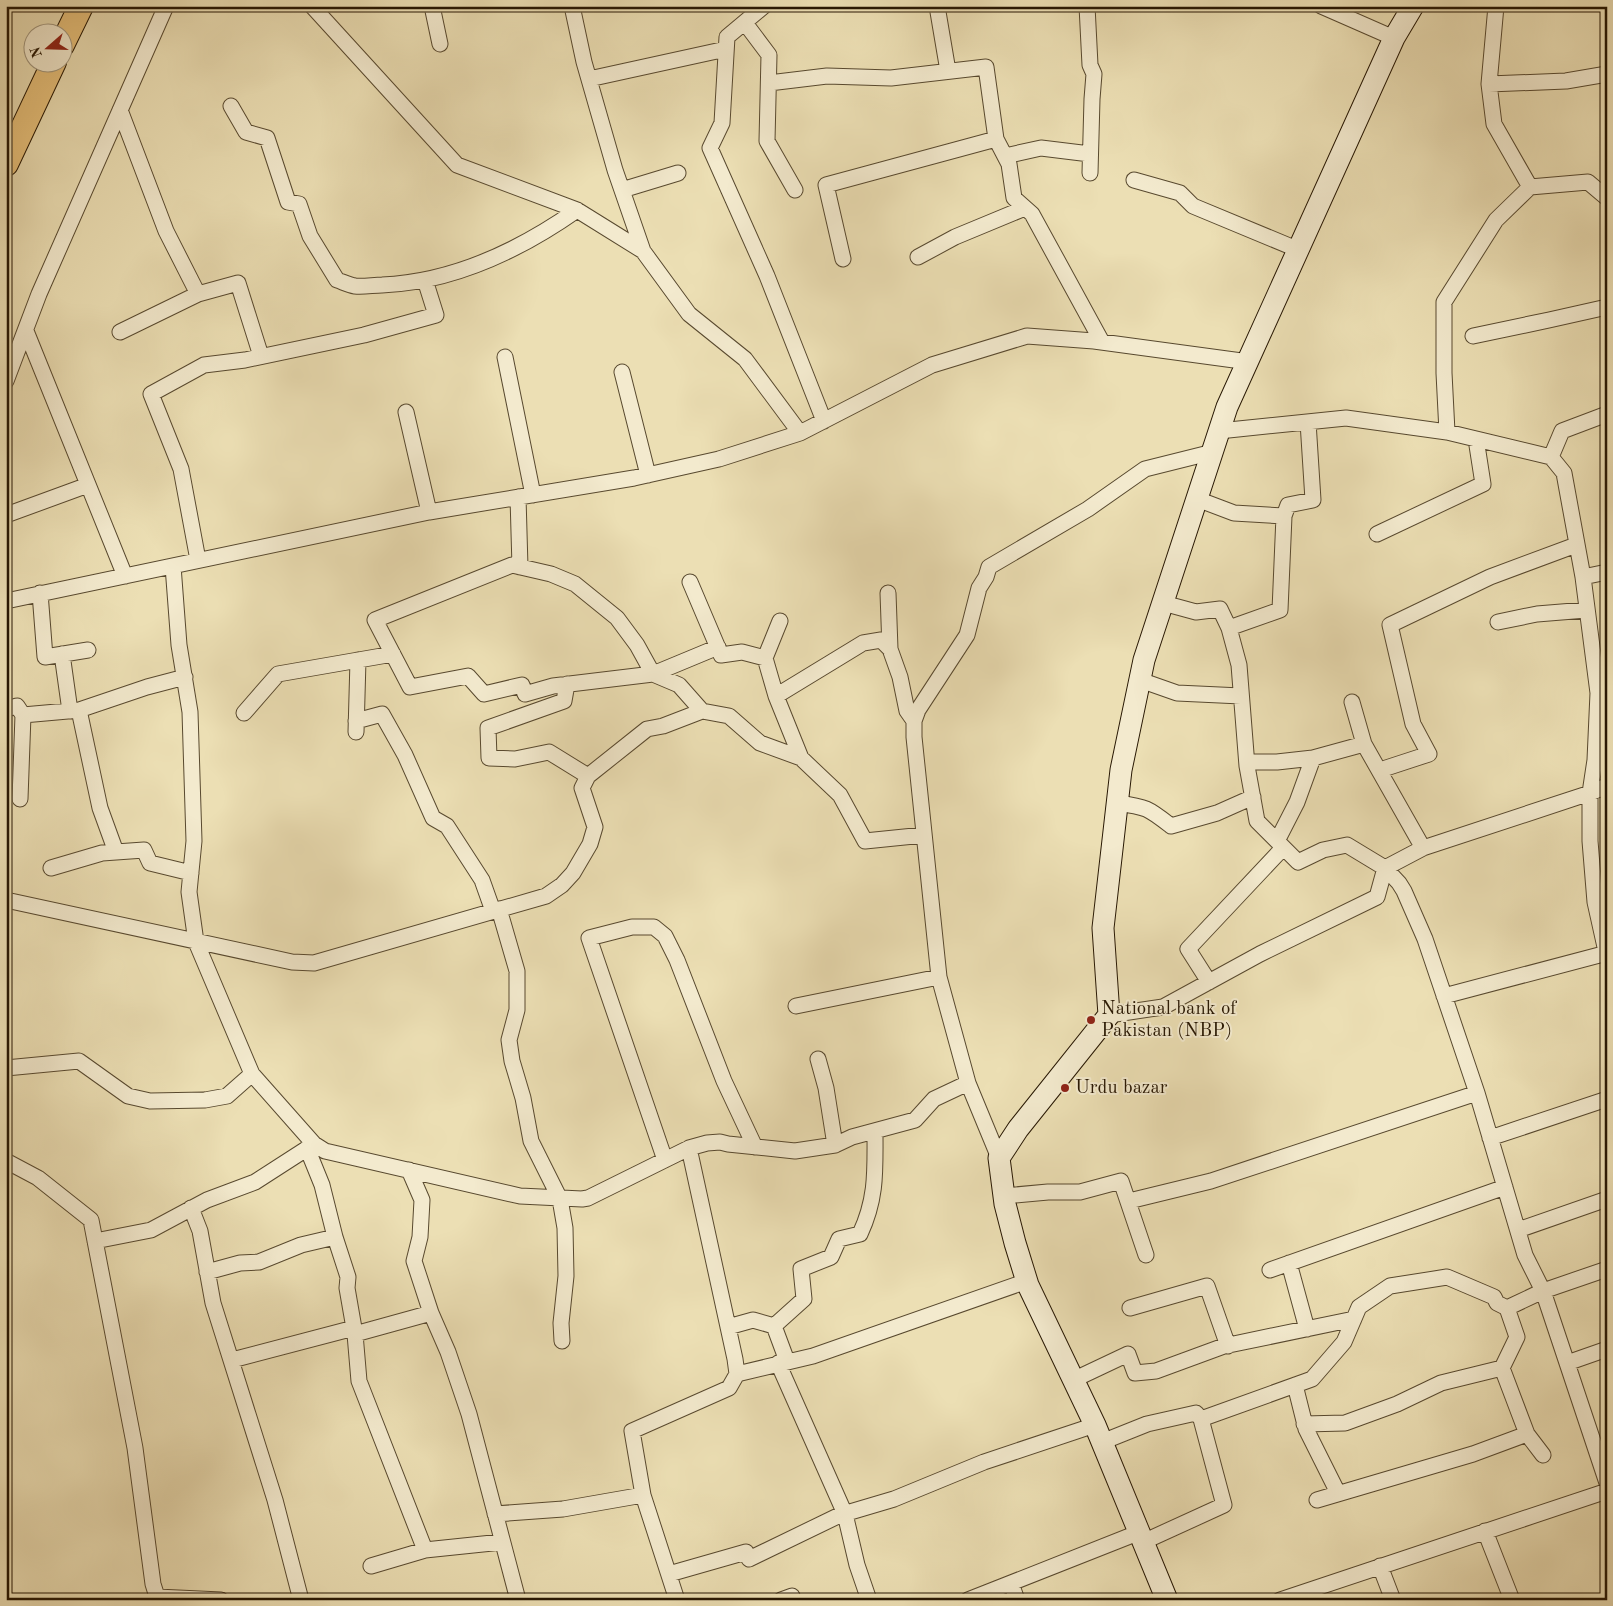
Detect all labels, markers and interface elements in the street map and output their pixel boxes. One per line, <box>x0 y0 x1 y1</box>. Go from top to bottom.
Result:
north arrow <box>22 22 72 72</box>
text: N <box>28 44 45 60</box>
place label: National bank of Pakistan (NBP) <box>1101 1000 1237 1041</box>
marker: National bank of Pakistan (NBP) <box>1085 1014 1097 1026</box>
place label: Urdu bazar <box>1075 1079 1168 1098</box>
marker: Urdu bazar <box>1059 1082 1071 1094</box>

